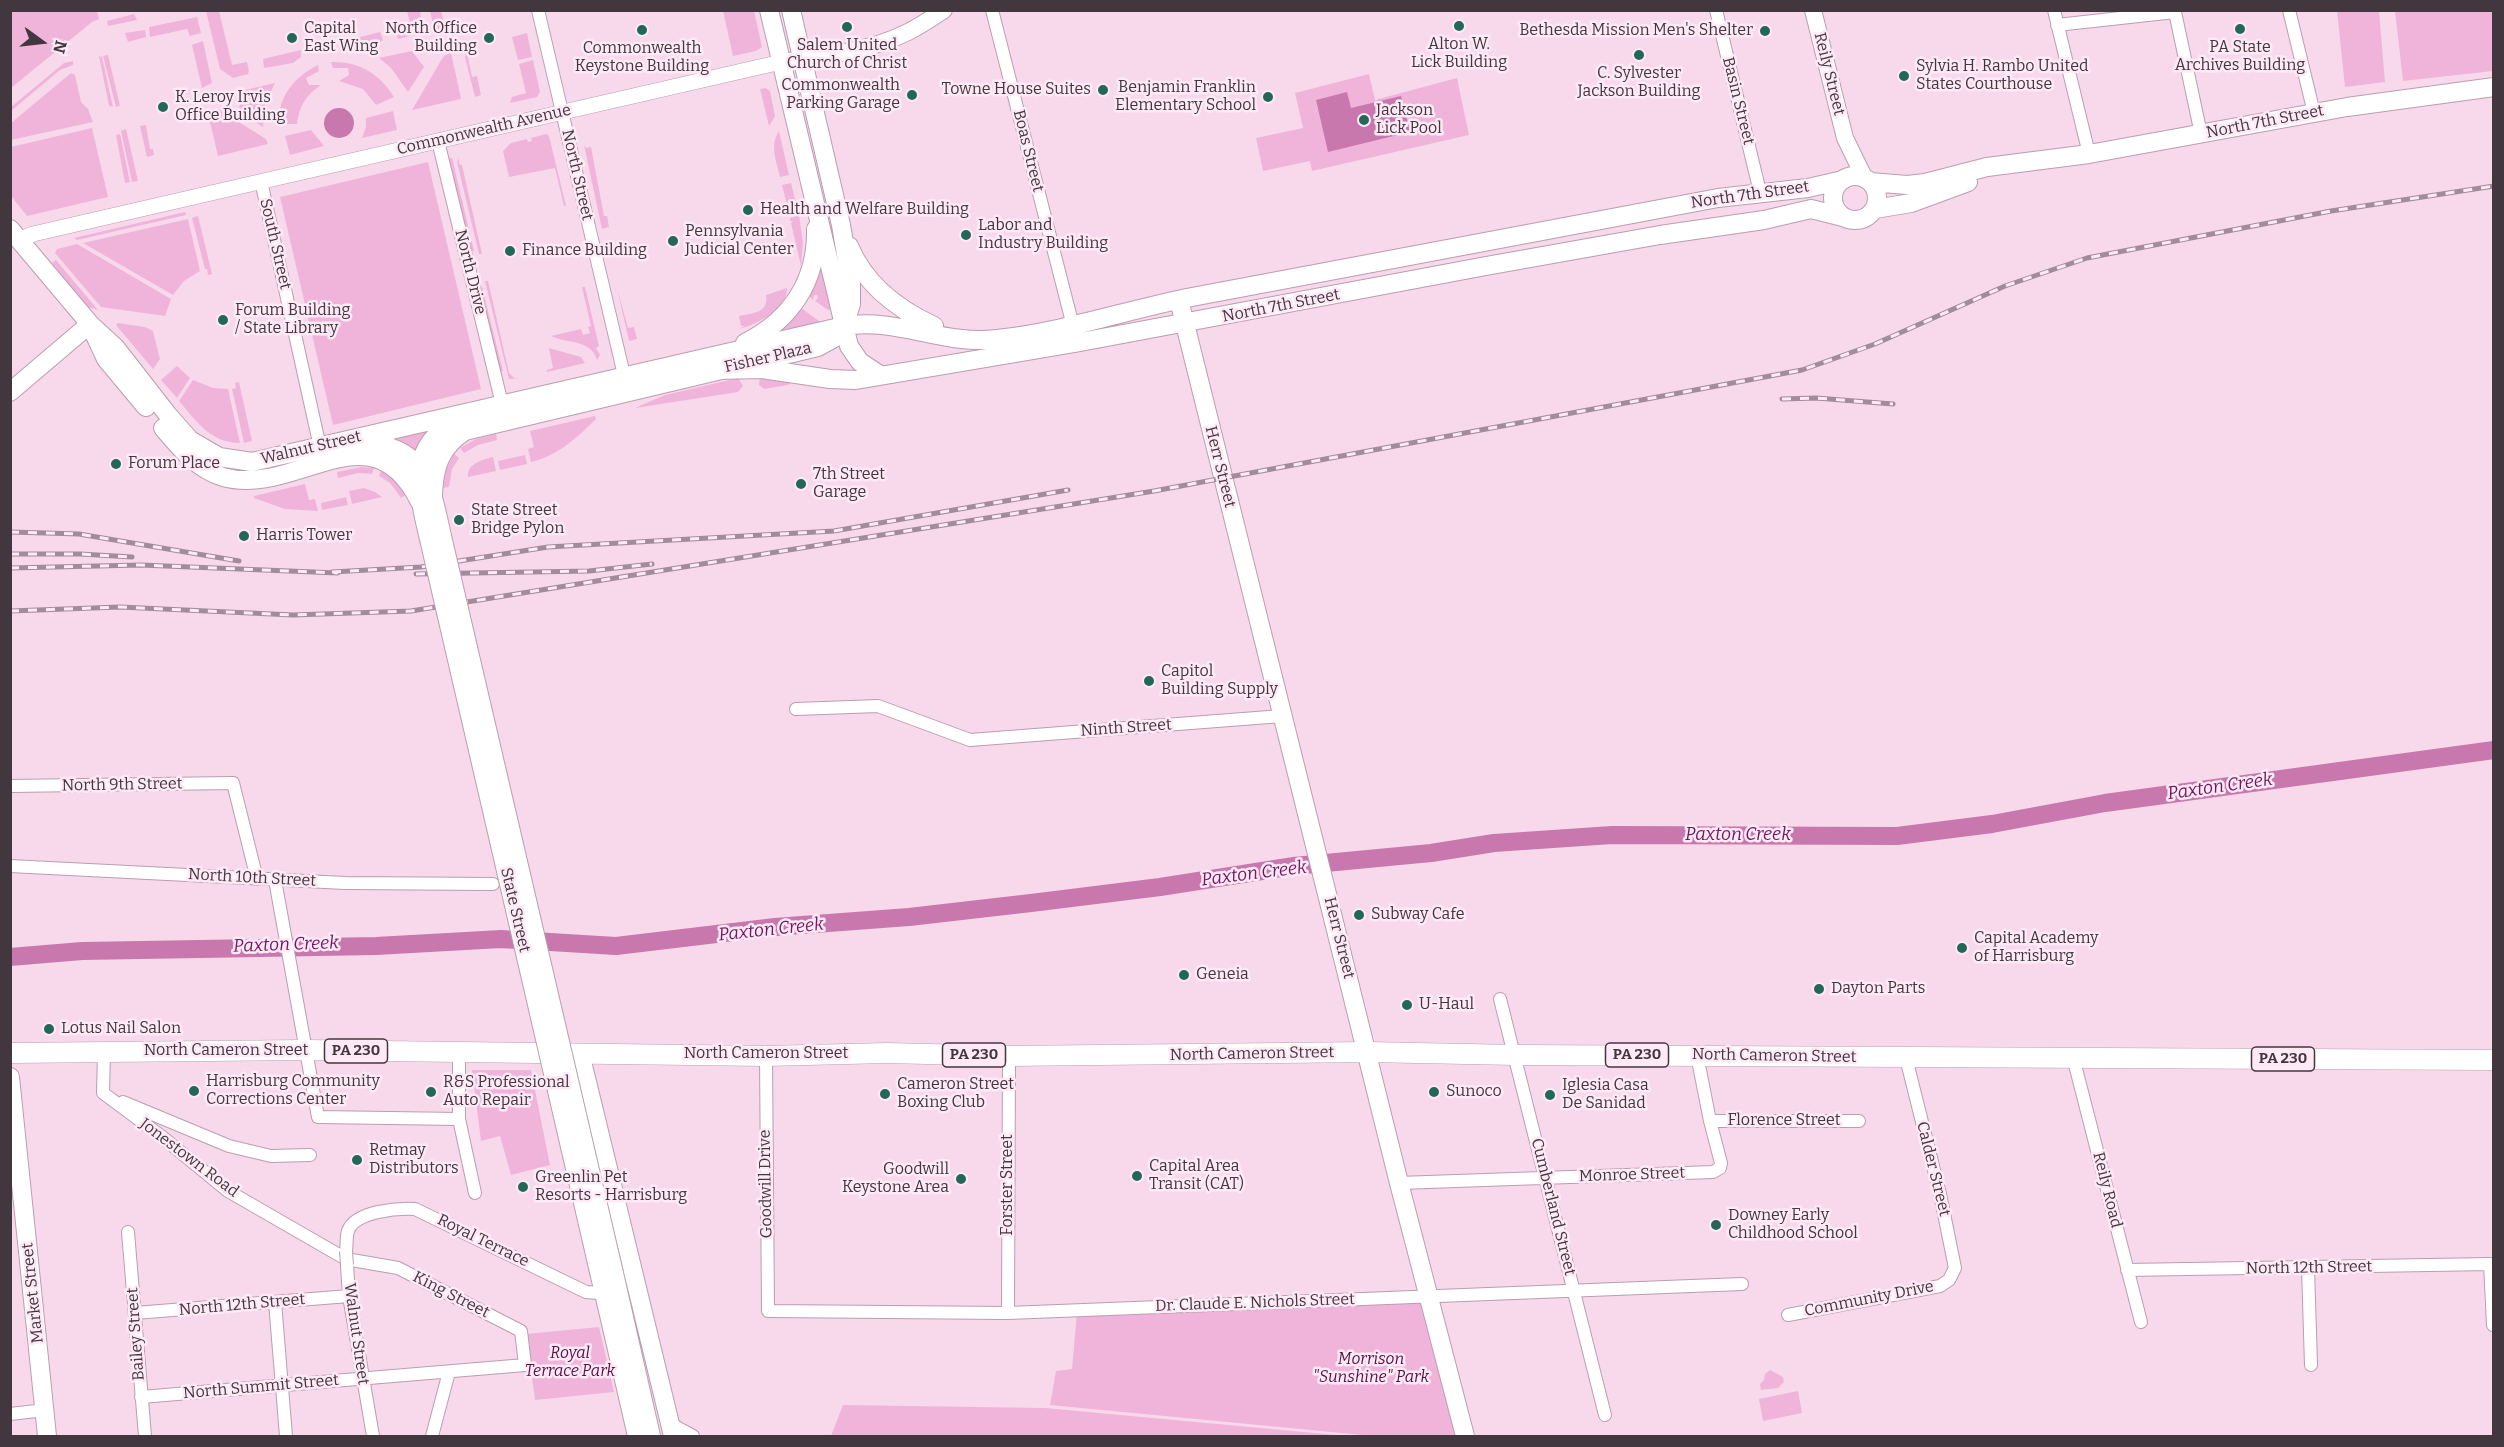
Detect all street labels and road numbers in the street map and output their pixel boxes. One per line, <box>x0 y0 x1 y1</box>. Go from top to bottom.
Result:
street label: Reily Street <box>1809 30 1849 118</box>
street label: Basin Street <box>1718 55 1758 147</box>
street label: Commonwealth Avenue <box>395 101 573 159</box>
street label: North 7th Street <box>2205 101 2325 143</box>
street label: Boas Street <box>1009 108 1047 194</box>
street label: North Street <box>557 128 597 222</box>
street label: North 7th Street <box>1690 177 1810 213</box>
street label: South Street <box>255 197 295 291</box>
street label: North Drive <box>450 228 490 316</box>
street label: North 7th Street <box>1221 285 1341 327</box>
street label: Fisher Plaza <box>722 339 814 377</box>
street label: Herr Street <box>1201 424 1239 510</box>
street label: Walnut Street <box>259 427 363 469</box>
street label: Ninth Street <box>1080 715 1172 741</box>
street label: North 9th Street <box>61 774 183 796</box>
street label: North 10th Street <box>188 865 316 891</box>
street label: State Street <box>496 866 534 954</box>
street label: Herr Street <box>1320 895 1358 981</box>
road number: PA 230 <box>324 1039 388 1063</box>
street label: North Cameron Street <box>144 1041 308 1061</box>
road number: PA 230 <box>942 1043 1006 1067</box>
street label: North Cameron Street <box>1170 1043 1334 1065</box>
road number: PA 230 <box>1606 1043 1668 1067</box>
street label: North Cameron Street <box>684 1044 848 1064</box>
street label: North Cameron Street <box>1692 1045 1856 1067</box>
road number: PA 230 <box>2252 1047 2314 1071</box>
street label: Florence Street <box>1727 1111 1841 1131</box>
street label: Jonestown Road <box>136 1115 242 1201</box>
street label: Calder Street <box>1912 1120 1954 1218</box>
street label: Goodwill Drive <box>755 1130 777 1238</box>
street label: Forster Street <box>998 1134 1018 1236</box>
street label: Cumberland Street <box>1527 1136 1579 1278</box>
street label: Reily Road <box>2088 1150 2126 1230</box>
street label: Monroe Street <box>1579 1164 1685 1186</box>
street label: Royal Terrace <box>434 1210 532 1272</box>
street label: Market Street <box>18 1242 48 1344</box>
street label: North 12th Street <box>2246 1257 2372 1279</box>
street label: King Street <box>410 1268 492 1322</box>
street label: Community Drive <box>1803 1277 1935 1321</box>
street label: Walnut Street <box>339 1282 373 1386</box>
street label: Bailey Street <box>123 1287 149 1381</box>
street label: North 12th Street <box>178 1290 306 1320</box>
street label: Dr. Claude E. Nichols Street <box>1155 1290 1355 1316</box>
street label: North Summit Street <box>182 1371 340 1403</box>

